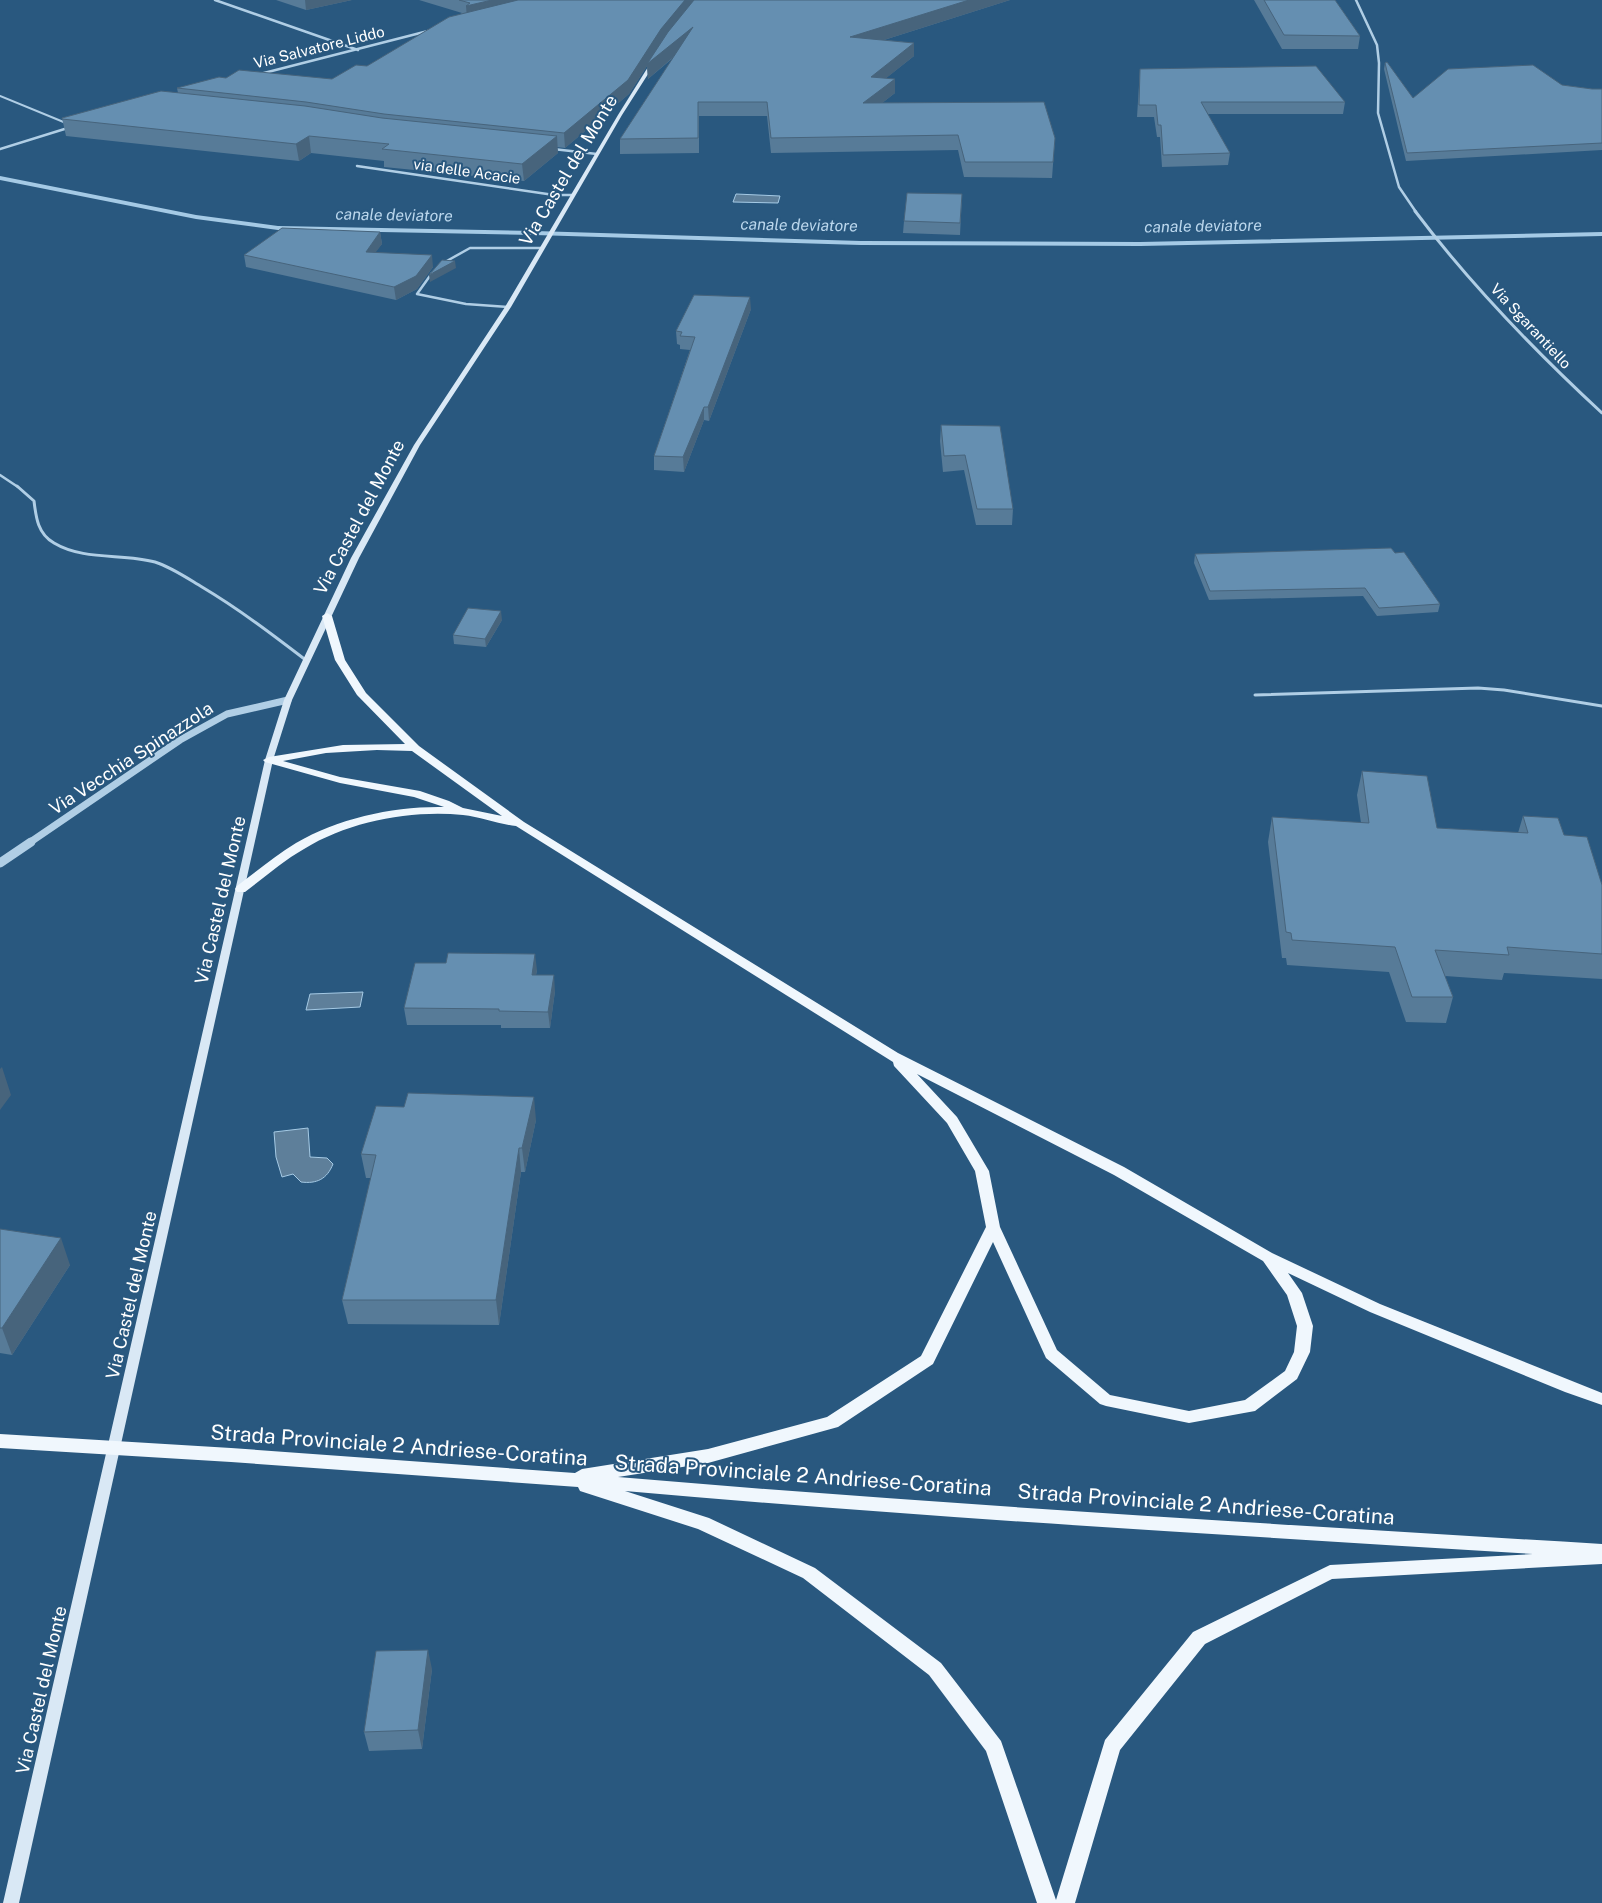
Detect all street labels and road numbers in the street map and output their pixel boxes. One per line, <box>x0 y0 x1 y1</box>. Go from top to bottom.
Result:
street label: Via Salvatore Liddo <box>252 23 386 71</box>
street label: Via Castel del Monte <box>515 91 621 249</box>
street label: via delle Acacie <box>412 155 522 187</box>
street label: Via Sgarantiello <box>1487 280 1575 372</box>
street label: Via Castel del Monte <box>309 436 409 598</box>
street label: Via Vecchia Spinazzola <box>45 697 217 819</box>
street label: Via Castel del Monte <box>190 814 250 986</box>
street label: Via Castel del Monte <box>101 1209 161 1381</box>
street label: Strada Provinciale 2 Andriese-Coratina <box>210 1419 588 1471</box>
street label: Strada Provinciale 2 Andriese-Coratina <box>614 1449 992 1501</box>
street label: Strada Provinciale 2 Andriese-Coratina <box>1017 1478 1395 1530</box>
street label: Via Castel del Monte <box>11 1604 71 1776</box>

